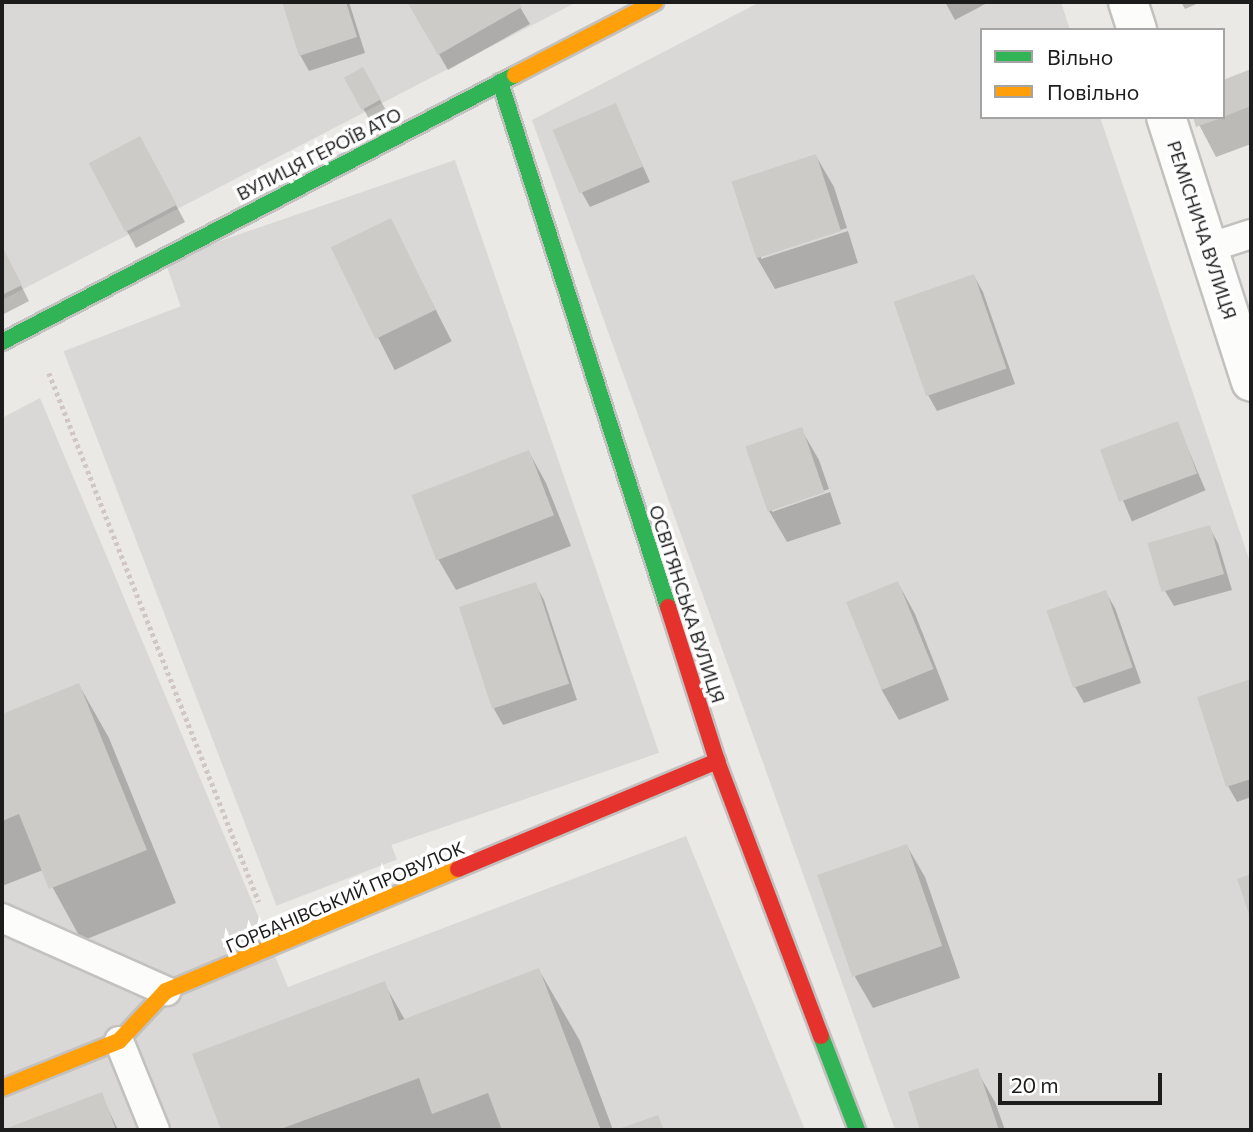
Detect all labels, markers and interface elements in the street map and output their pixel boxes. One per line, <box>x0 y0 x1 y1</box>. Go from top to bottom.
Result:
legend <box>980 28 1225 119</box>
text: Вільно <box>1047 44 1113 69</box>
text: Повільно <box>1047 79 1139 104</box>
street label: ВУЛИЦЯ ГЕРОЇВ АТО <box>233 103 405 205</box>
street label: РЕМІСНИЧА ВУЛИЦЯ <box>1163 138 1241 322</box>
street label: ОСВІТЯНСЬКА ВУЛИЦЯ <box>645 502 729 706</box>
street label: ГОРБАНІВСЬКИЙ ПРОВУЛОК <box>222 837 468 957</box>
scale bar <box>1001 1058 1166 1102</box>
text: 20 m <box>1011 1072 1059 1097</box>

